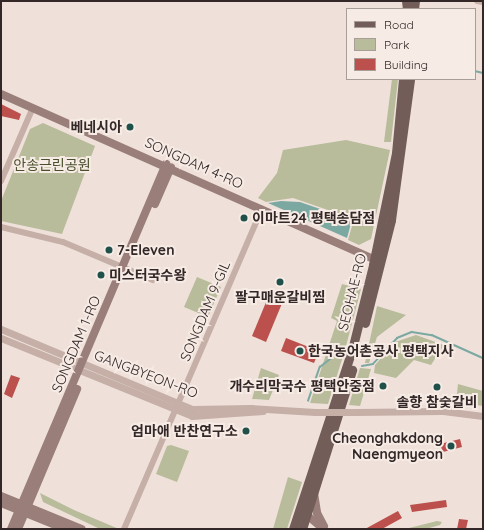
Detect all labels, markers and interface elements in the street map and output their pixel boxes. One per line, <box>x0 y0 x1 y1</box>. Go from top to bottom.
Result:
legend <box>346 8 476 80</box>
text: Road <box>384 17 414 32</box>
text: Park <box>384 37 409 52</box>
text: Building <box>384 57 428 72</box>
place label: 베네시아 <box>70 119 122 135</box>
marker: 베네시아 <box>125 122 135 132</box>
street label: SONGDAM 4-RO <box>142 134 246 192</box>
park label: 안송근린공원 <box>13 157 91 173</box>
place label: 이마트24 평택송담점 <box>252 210 375 226</box>
marker: 이마트24 평택송담점 <box>239 213 249 223</box>
place label: 7-Eleven <box>117 242 174 258</box>
marker: 7-Eleven <box>104 245 114 255</box>
street label: SEOHAE-RO <box>334 252 370 332</box>
street label: SONGDAM 9-GIL <box>176 259 234 363</box>
place label: 미스터국수왕 <box>109 267 186 283</box>
marker: 미스터국수왕 <box>96 270 106 280</box>
marker: 팔구매운갈비찜 <box>275 277 285 287</box>
place label: 팔구매운갈비찜 <box>235 289 325 305</box>
street label: SONGDAM 1-RO <box>48 293 104 395</box>
place label: 한국농어촌공사 평택지사 <box>308 343 454 359</box>
marker: 한국농어촌공사 평택지사 <box>295 346 305 356</box>
street label: GANGBYEON-RO <box>92 347 200 401</box>
place label: 개수리막국수 평택안중점 <box>229 378 375 394</box>
marker: 개수리막국수 평택안중점 <box>378 381 388 391</box>
marker: 솔향 참숯갈비 <box>432 382 442 392</box>
place label: 솔향 참숯갈비 <box>396 394 478 410</box>
place label: 엄마애 반찬연구소 <box>131 423 238 439</box>
marker: 엄마애 반찬연구소 <box>241 426 251 436</box>
place label: Cheonghakdong Naengmyeon <box>332 430 443 462</box>
marker: Cheonghakdong Naengmyeon <box>446 441 456 451</box>

